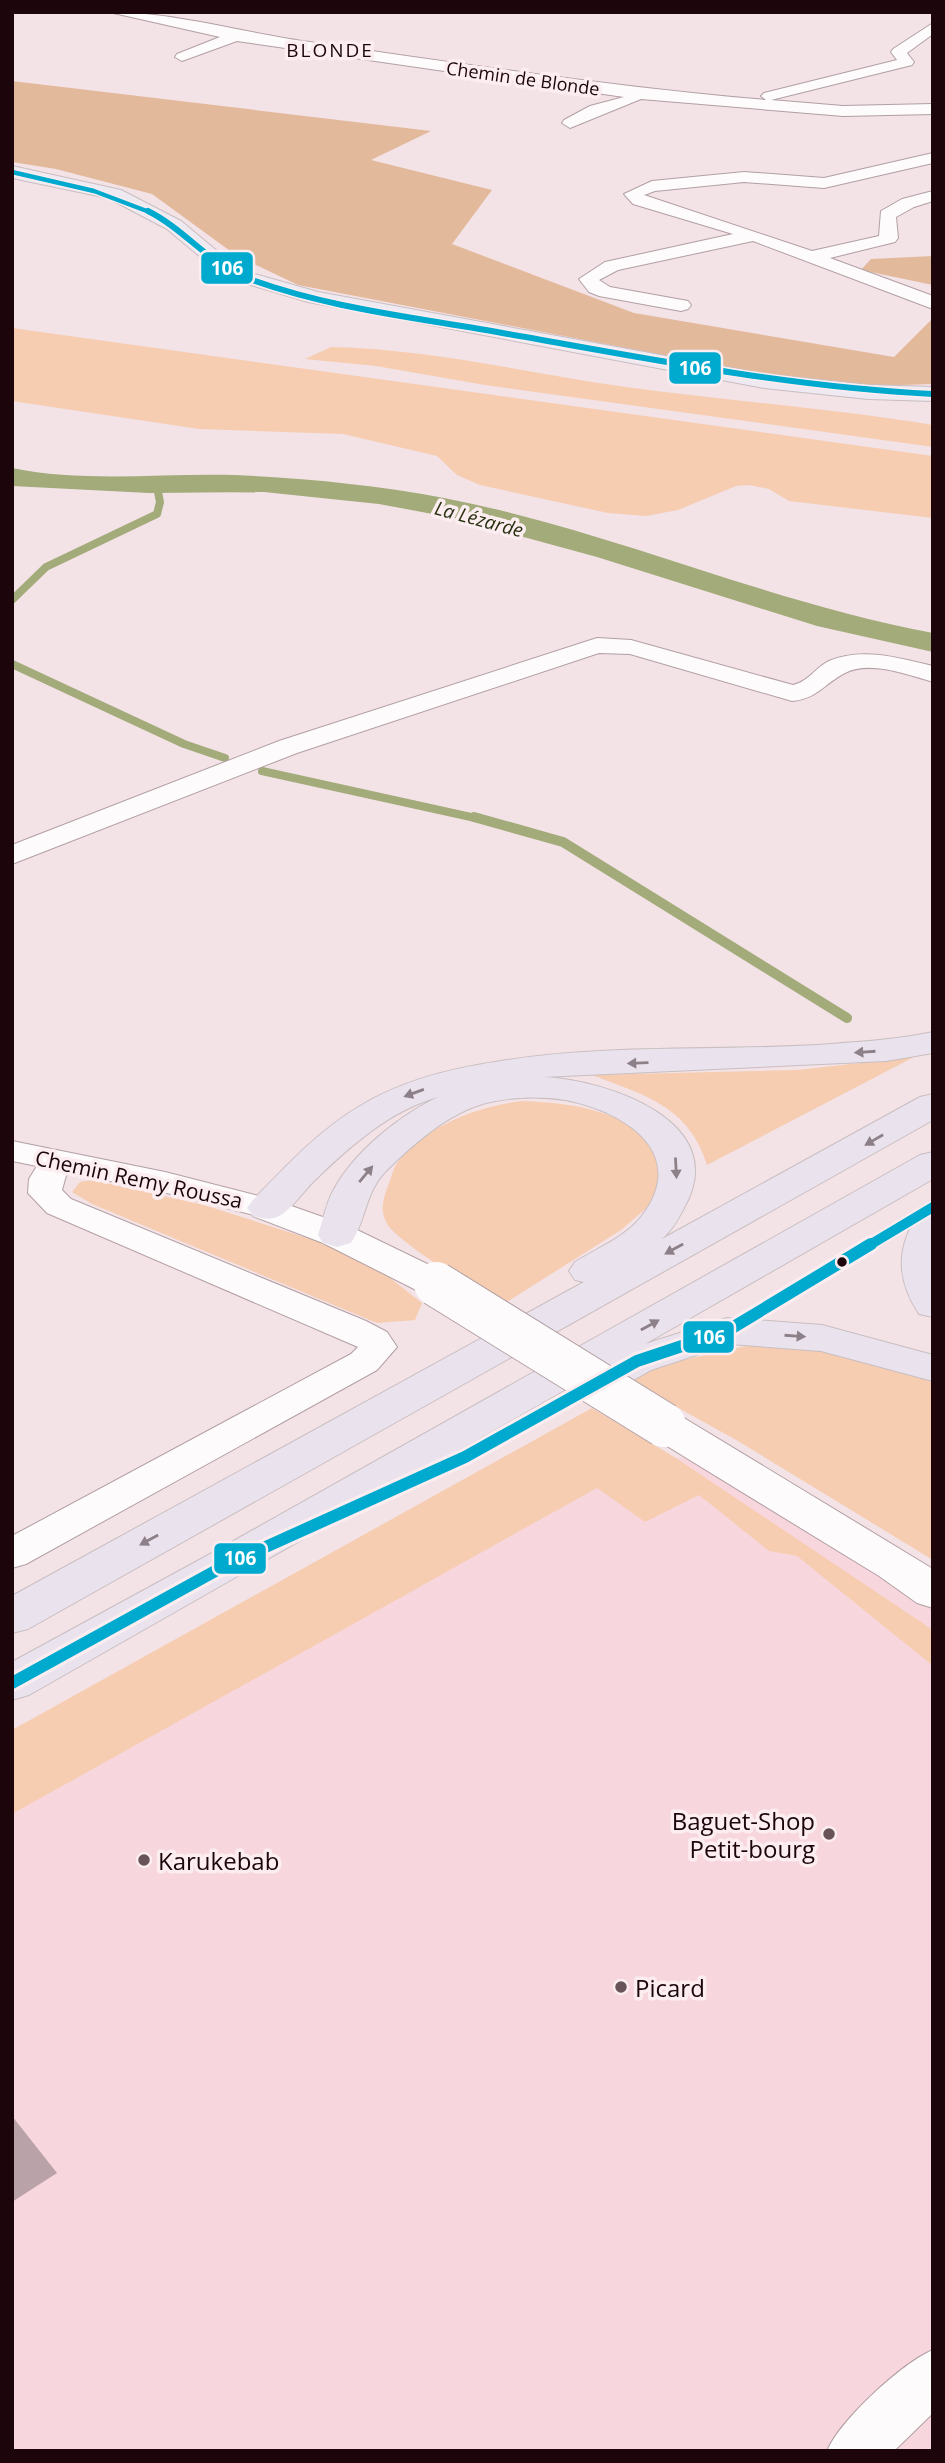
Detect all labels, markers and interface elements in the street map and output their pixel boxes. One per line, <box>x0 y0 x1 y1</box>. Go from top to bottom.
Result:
district label: BLONDE <box>286 37 374 63</box>
street label: Chemin de Blonde <box>445 55 601 101</box>
line badge: 106 <box>200 251 254 285</box>
text: 106 <box>211 255 243 281</box>
line badge: 106 <box>668 351 722 385</box>
text: 106 <box>679 355 711 381</box>
water label: La Lézarde <box>432 495 526 543</box>
one-way arrow <box>854 1047 876 1058</box>
one-way arrow <box>627 1057 649 1068</box>
one-way arrow <box>404 1088 425 1099</box>
one-way arrow <box>864 1134 883 1146</box>
street label: Chemin Remy Roussa <box>33 1143 245 1215</box>
one-way arrow <box>671 1157 682 1179</box>
one-way arrow <box>358 1165 373 1183</box>
one-way arrow <box>664 1243 684 1255</box>
unlabelled marker <box>835 1255 849 1269</box>
one-way arrow <box>640 1319 660 1331</box>
line badge: 106 <box>682 1320 735 1354</box>
text: 106 <box>693 1324 725 1350</box>
one-way arrow <box>785 1331 807 1342</box>
one-way arrow <box>139 1534 159 1546</box>
line badge: 106 <box>213 1542 267 1575</box>
text: 106 <box>224 1545 256 1571</box>
place label: Baguet-Shop Petit-bourg <box>672 1804 815 1865</box>
marker: Baguet-Shop Petit-bourg <box>821 1826 837 1842</box>
place label: Karukebab <box>158 1844 279 1877</box>
marker: Karukebab <box>136 1852 152 1868</box>
place label: Picard <box>635 1971 705 2004</box>
marker: Picard <box>613 1979 629 1995</box>

